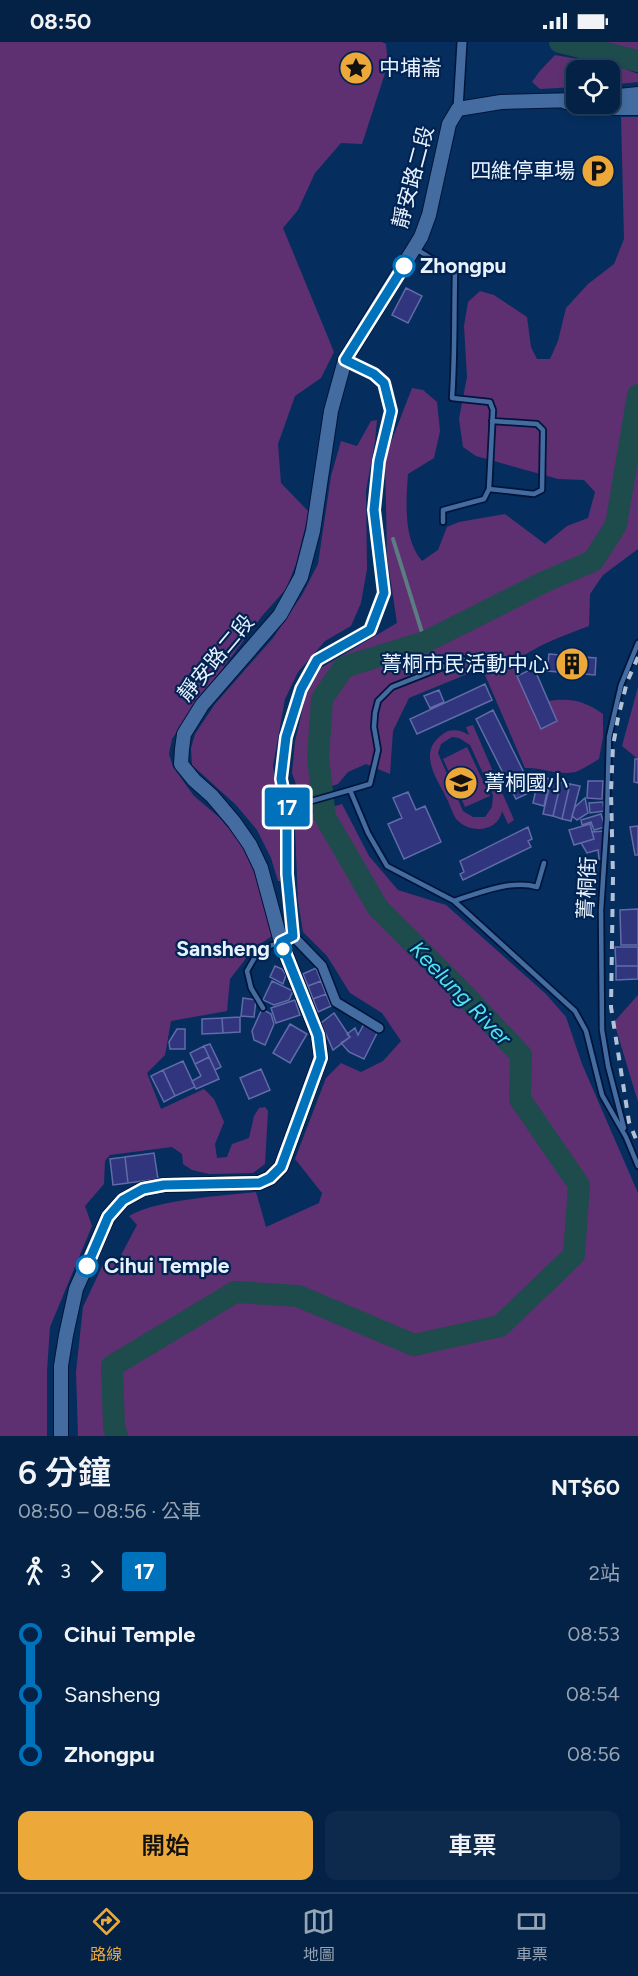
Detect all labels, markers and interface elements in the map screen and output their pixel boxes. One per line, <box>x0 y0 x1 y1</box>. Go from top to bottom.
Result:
text: 08:50 <box>30 8 91 35</box>
place icon: 中埔崙 <box>338 50 374 86</box>
place label: 中埔崙 <box>379 55 442 80</box>
map controls <box>566 60 620 114</box>
button: locate <box>566 60 620 114</box>
street label: 靜安路二段 <box>387 123 438 231</box>
parking icon: 四維停車場 <box>580 153 616 189</box>
place label: 四維停車場 <box>470 158 575 183</box>
place label: Zhongpu <box>420 253 507 278</box>
marker: Zhongpu <box>393 255 415 277</box>
street label: 靜安路二段 <box>172 609 259 706</box>
building icon: 菁桐市民活動中心 <box>554 646 590 682</box>
place label: 菁桐市民活動中心 <box>381 651 549 676</box>
school or university icon: 菁桐國小 <box>443 765 479 801</box>
place label: 菁桐國小 <box>484 770 568 795</box>
line badge: 17 <box>260 788 314 826</box>
text: 17 <box>277 795 297 820</box>
street label: 菁桐街 <box>572 856 601 920</box>
place label: Sansheng <box>176 936 270 961</box>
water label: Keelung River <box>404 936 518 1052</box>
marker: Sansheng <box>274 940 292 958</box>
place label: Cihui Temple <box>104 1253 230 1278</box>
marker: Cihui Temple <box>76 1255 98 1277</box>
text: 6 分鐘 <box>18 1453 111 1492</box>
text: NT$60 <box>551 1474 620 1501</box>
text: 08:50 – 08:56 · 公車 <box>18 1499 201 1523</box>
icon: walk <box>18 1555 51 1588</box>
icon: forward <box>80 1555 113 1588</box>
text: 3 <box>60 1559 71 1583</box>
text: 17 <box>134 1559 154 1584</box>
text: 2站 <box>589 1561 620 1585</box>
text: Cihui Temple <box>64 1621 195 1648</box>
text: 08:53 <box>567 1622 620 1646</box>
text: Sansheng <box>64 1681 161 1708</box>
text: 08:54 <box>566 1682 620 1706</box>
text: Zhongpu <box>64 1741 155 1768</box>
text: 08:56 <box>567 1742 620 1766</box>
button: 開始 <box>18 1811 313 1880</box>
button: 車票 <box>325 1811 620 1880</box>
tab: 路線 <box>90 1905 123 1965</box>
tab: 地圖 <box>302 1905 335 1965</box>
tab: 車票 <box>515 1905 548 1965</box>

